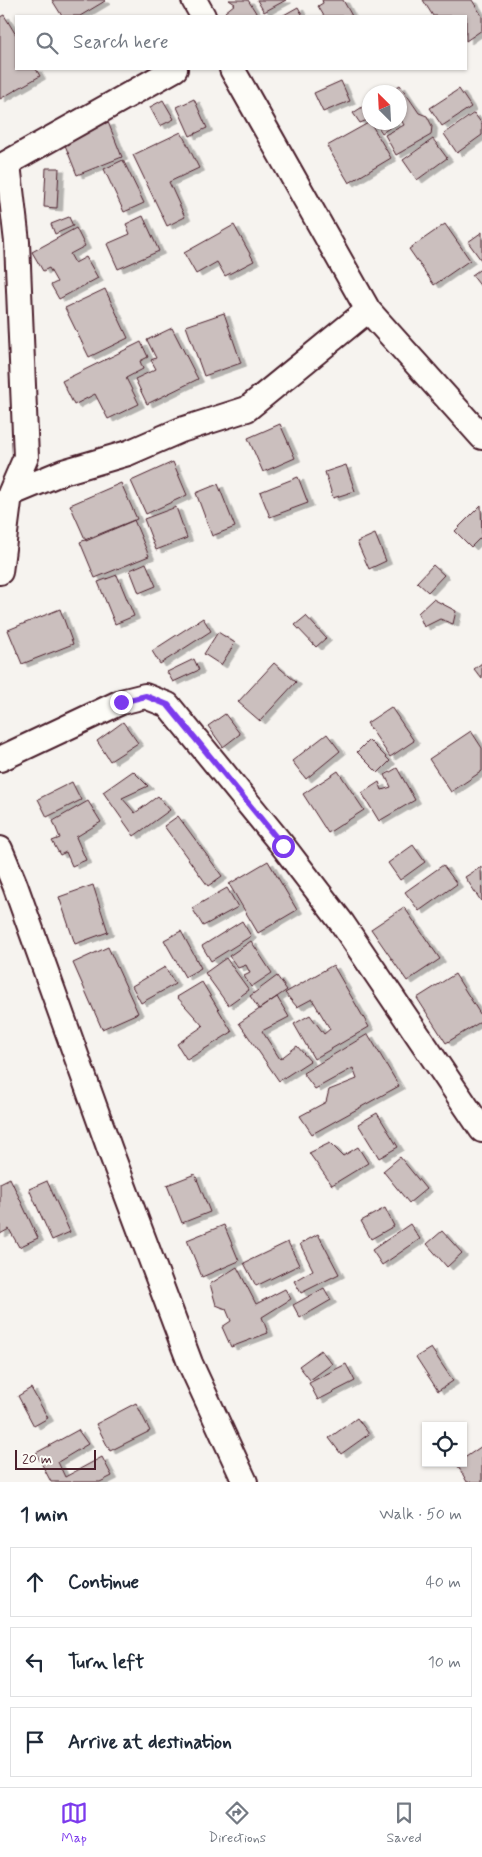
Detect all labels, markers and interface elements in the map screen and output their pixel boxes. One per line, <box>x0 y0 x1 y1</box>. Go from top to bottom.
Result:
search box <box>15 15 467 70</box>
icon: search <box>33 29 61 57</box>
text: Search here <box>73 30 169 55</box>
north arrow <box>362 85 407 130</box>
route end <box>110 691 133 714</box>
route start <box>272 835 295 858</box>
map controls <box>422 1422 467 1467</box>
button: locate <box>422 1422 467 1467</box>
scale bar <box>15 1447 96 1470</box>
text: 20 m <box>22 1450 52 1468</box>
text: 1 min <box>20 1501 68 1529</box>
text: Walk · 50 m <box>379 1504 462 1525</box>
icon: ahead <box>21 1568 49 1596</box>
text: Continue <box>68 1570 139 1595</box>
text: 40 m <box>425 1572 461 1593</box>
icon: left <box>21 1648 49 1676</box>
text: Turn left <box>68 1650 144 1675</box>
text: 10 m <box>428 1652 461 1673</box>
icon: arrive <box>21 1728 49 1756</box>
text: Arrive at destination <box>68 1730 232 1755</box>
tab: Map <box>60 1799 88 1847</box>
tab: Directions <box>209 1799 266 1847</box>
tab: Saved <box>386 1799 422 1847</box>

